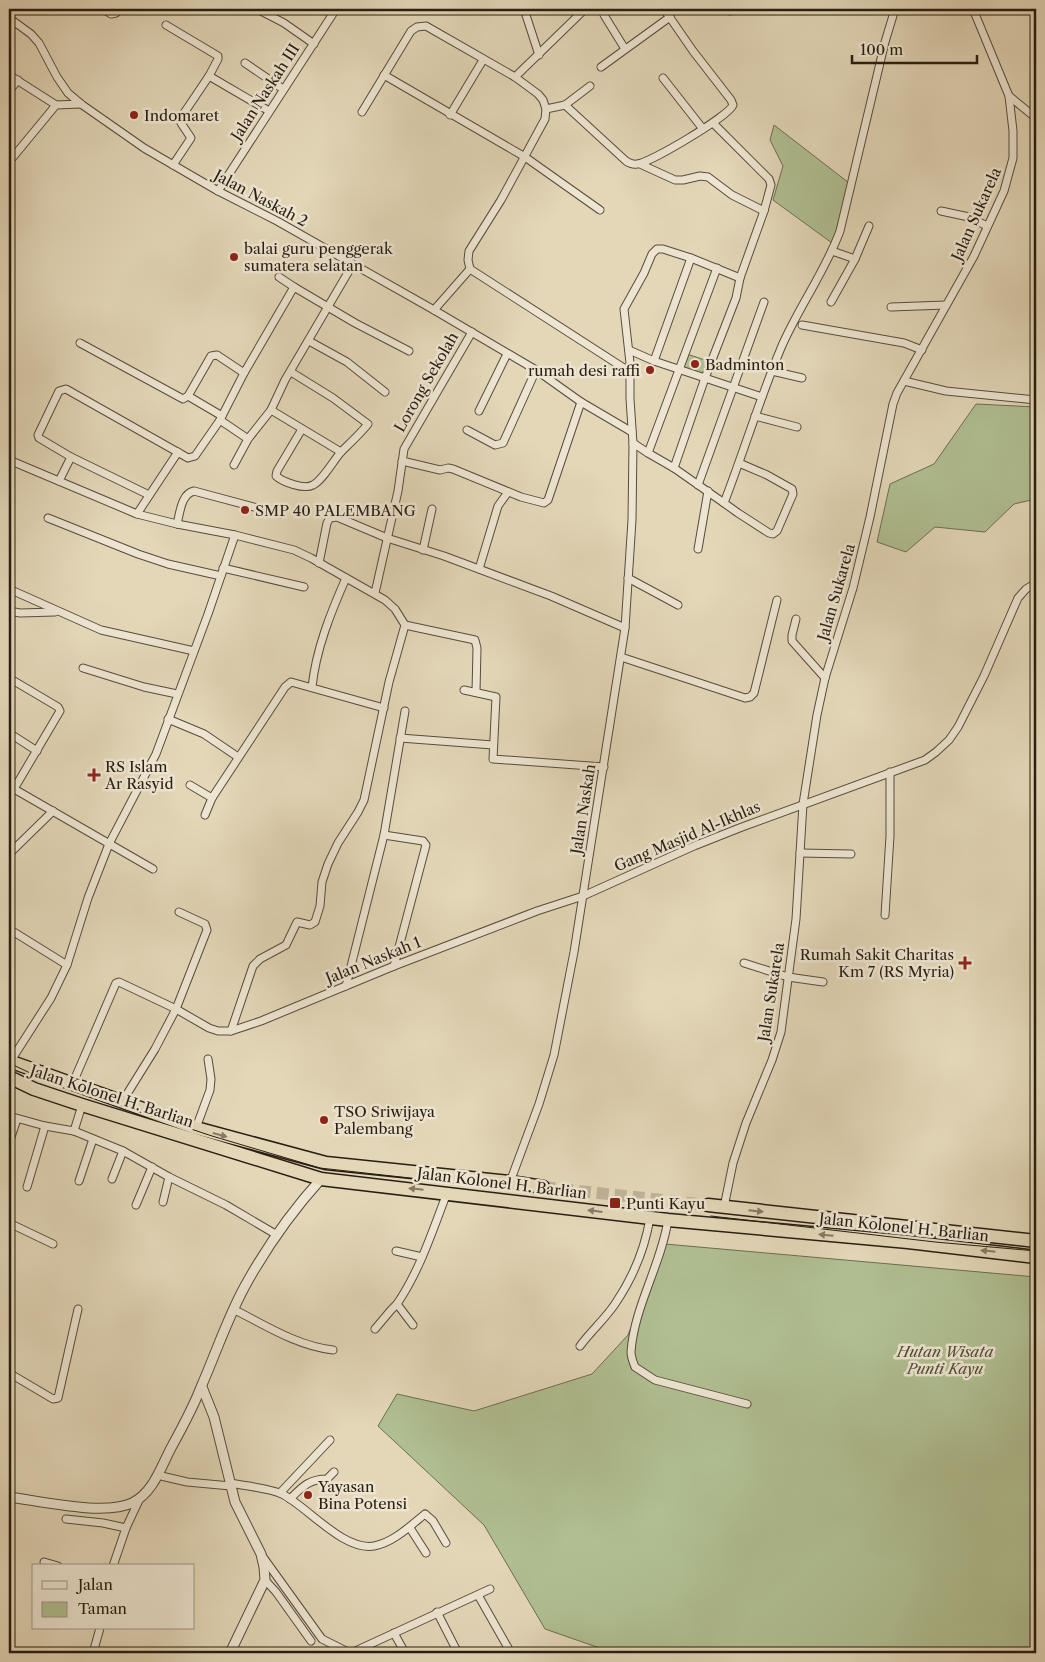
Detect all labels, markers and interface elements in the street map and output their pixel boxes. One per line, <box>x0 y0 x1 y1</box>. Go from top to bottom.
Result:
scale bar <box>852 32 978 64</box>
street label: Jalan Naskah III <box>225 40 303 146</box>
text: 100 m <box>860 40 903 59</box>
place label: Indomaret <box>144 106 220 125</box>
marker: Indomaret <box>128 109 140 121</box>
street label: Jalan Naskah 2 <box>209 164 311 231</box>
street label: Jalan Sukarela <box>946 164 1005 265</box>
place label: balai guru penggerak sumatera selatan <box>244 239 394 275</box>
marker: balai guru penggerak sumatera selatan <box>228 251 240 263</box>
street label: Lorong Sekolah <box>390 328 463 435</box>
place label: Badminton <box>705 355 785 374</box>
marker: Badminton <box>689 358 701 370</box>
place label: rumah desi raffi <box>528 361 641 380</box>
marker: rumah desi raffi <box>644 364 656 376</box>
place label: SMP 40 PALEMBANG <box>255 501 416 520</box>
marker: SMP 40 PALEMBANG <box>239 504 251 516</box>
street label: Jalan Sukarela <box>813 541 859 645</box>
place label: RS Islam Ar Rasyid <box>104 757 174 793</box>
street label: Jalan Naskah <box>566 762 600 857</box>
marker: RS Islam Ar Rasyid <box>87 768 101 782</box>
street label: Gang Masjid Al-Ikhlas <box>611 797 763 875</box>
street label: Jalan Naskah 1 <box>321 932 424 989</box>
street label: Jalan Sukarela <box>753 941 788 1045</box>
place label: Rumah Sakit Charitas Km 7 (RS Myria) <box>800 945 954 981</box>
marker: Rumah Sakit Charitas Km 7 (RS Myria) <box>958 956 972 970</box>
street label: Jalan Kolonel H. Barlian <box>26 1060 197 1132</box>
place label: TSO Sriwijaya Palembang <box>334 1102 435 1138</box>
marker: TSO Sriwijaya Palembang <box>318 1114 330 1126</box>
one-way arrow <box>213 1131 228 1139</box>
street label: Jalan Kolonel H. Barlian <box>414 1163 589 1203</box>
one-way arrow <box>408 1185 424 1193</box>
place label: Punti Kayu <box>626 1194 705 1213</box>
marker: Punti Kayu <box>608 1196 622 1210</box>
one-way arrow <box>587 1207 603 1215</box>
one-way arrow <box>748 1207 764 1215</box>
street label: Jalan Kolonel H. Barlian <box>816 1208 991 1245</box>
one-way arrow <box>818 1231 834 1239</box>
one-way arrow <box>979 1247 995 1255</box>
park label: Hutan Wisata Punti Kayu <box>896 1342 993 1378</box>
place label: Yayasan Bina Potensi <box>317 1477 407 1513</box>
marker: Yayasan Bina Potensi <box>302 1489 314 1501</box>
legend <box>32 1564 195 1630</box>
text: Jalan <box>76 1575 113 1594</box>
text: Taman <box>78 1599 128 1618</box>

